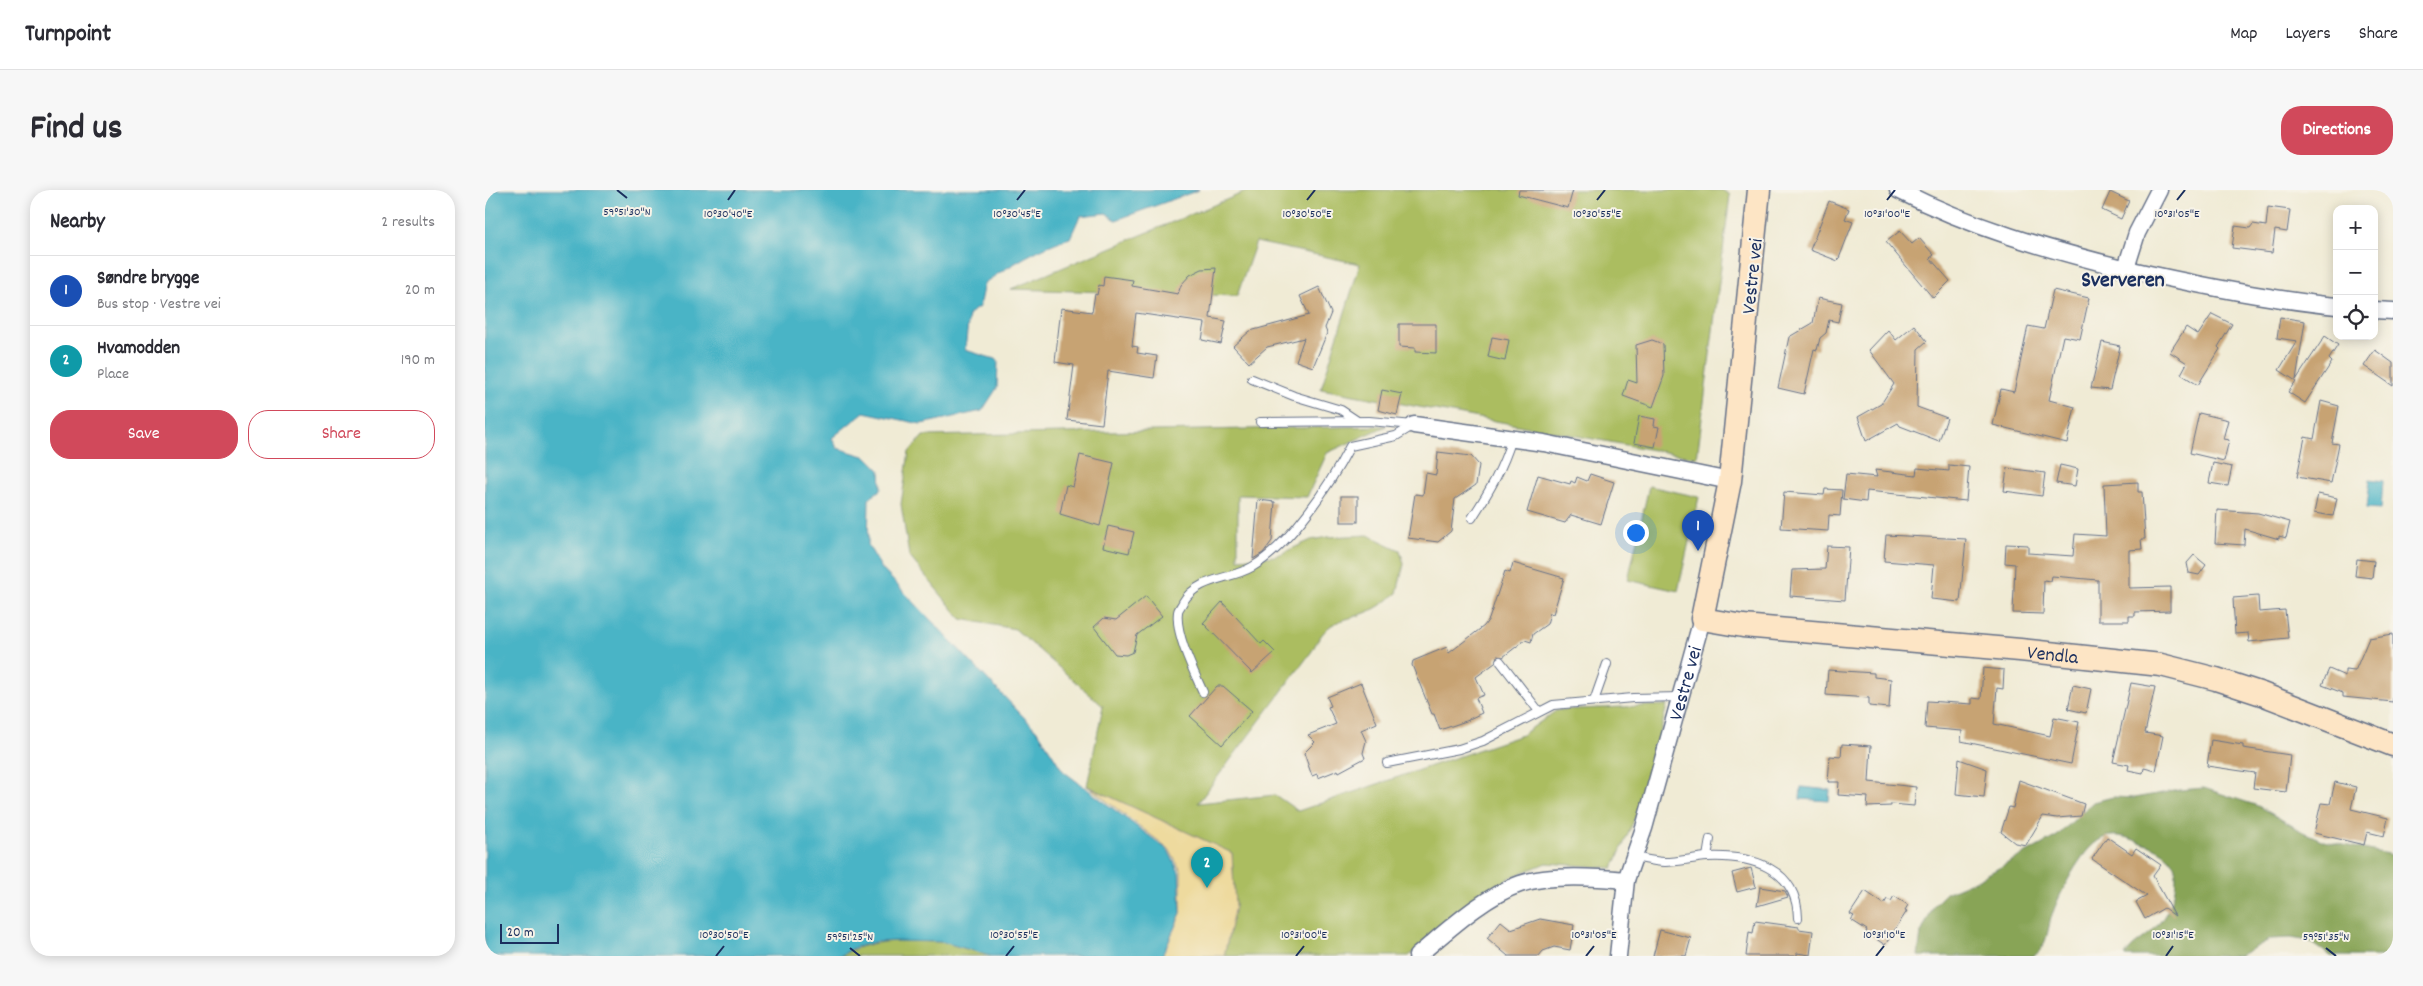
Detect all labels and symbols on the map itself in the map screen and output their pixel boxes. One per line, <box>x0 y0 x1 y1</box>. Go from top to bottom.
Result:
text: 59°51'30"N <box>603 204 651 221</box>
text: 10°30'40"E <box>704 206 753 223</box>
text: 10°30'45"E <box>993 206 1041 223</box>
text: 10°30'50"E <box>1282 206 1332 223</box>
text: 10°30'55"E <box>1573 206 1622 223</box>
text: 10°31'00"E <box>1864 206 1911 223</box>
text: 10°31'05"E <box>2154 206 2200 223</box>
street label: Vestre vei <box>1736 237 1772 315</box>
district label: Sververen <box>2081 266 2165 297</box>
pin: 1 <box>1682 510 1714 551</box>
your location <box>1623 520 1649 546</box>
street label: Vendla <box>2026 640 2080 673</box>
street label: Vestre vei <box>1664 643 1711 724</box>
pin: 2 <box>1191 847 1223 888</box>
scale bar <box>500 921 559 944</box>
text: 10°30'50"E <box>699 927 749 944</box>
text: 10°30'55"E <box>990 927 1039 944</box>
text: 10°31'00"E <box>1281 927 1328 944</box>
text: 10°31'05"E <box>1571 927 1617 944</box>
text: 10°31'10"E <box>1863 927 1906 944</box>
text: 10°31'15"E <box>2152 927 2194 944</box>
text: 59°51'25"N <box>827 929 873 946</box>
text: 59°51'35"N <box>2303 929 2349 946</box>

